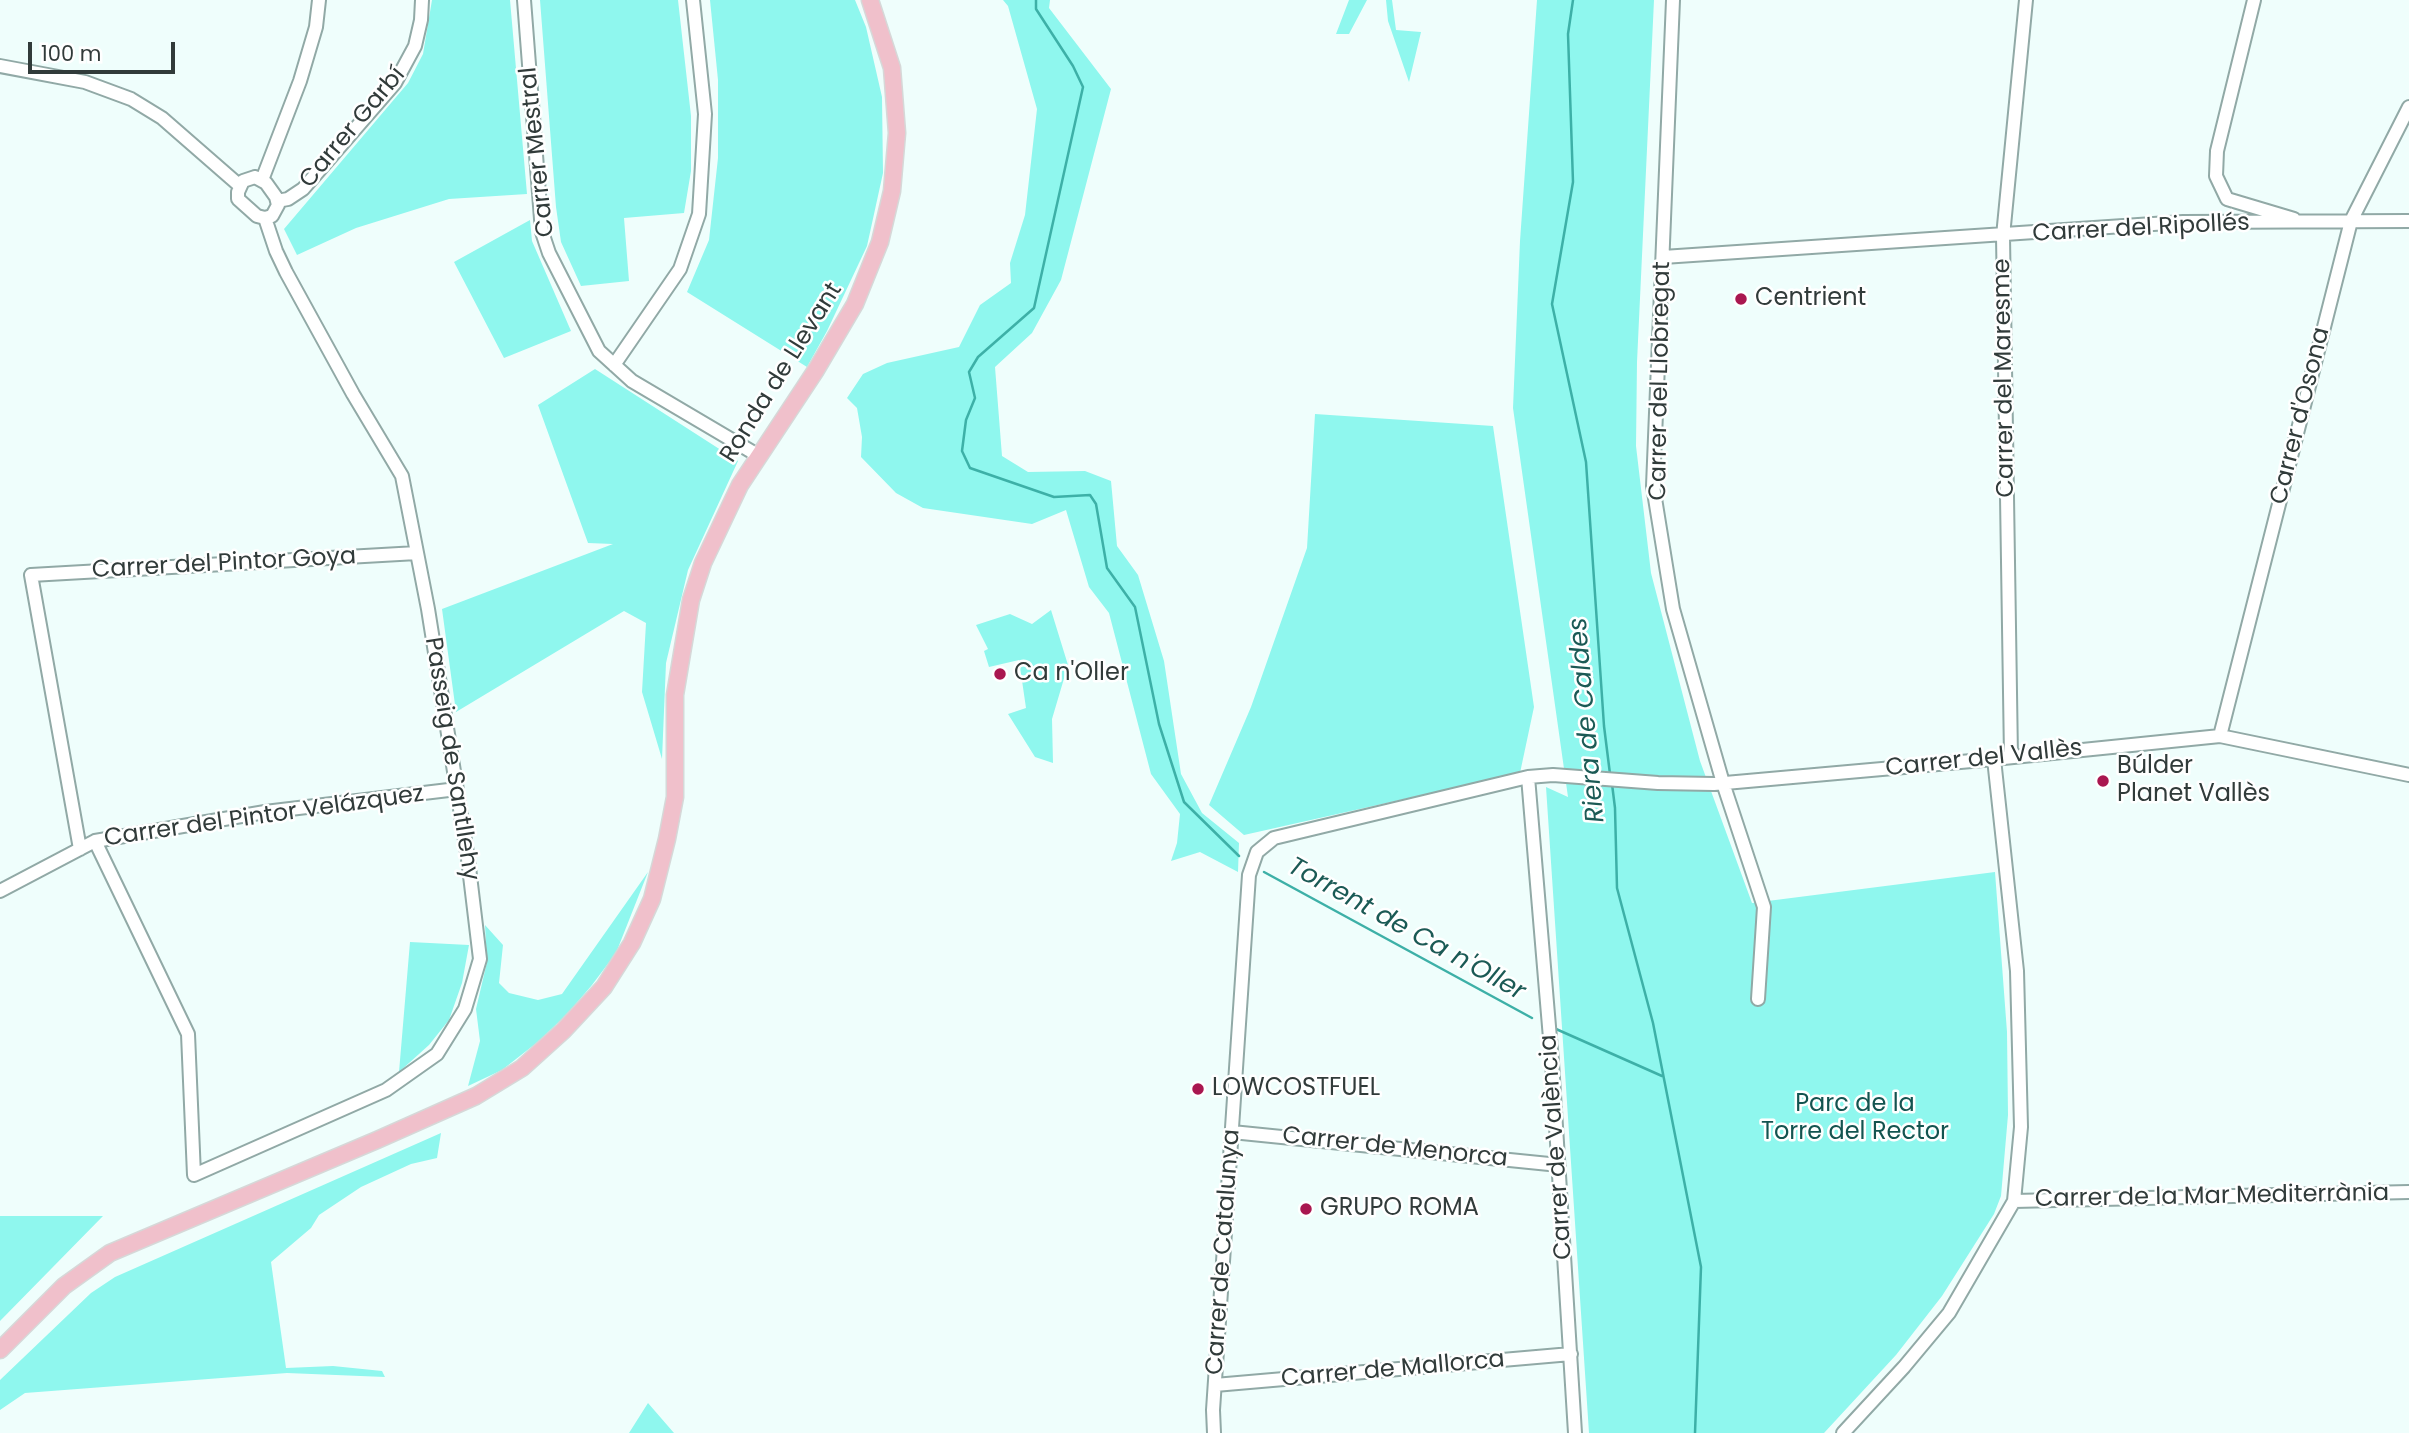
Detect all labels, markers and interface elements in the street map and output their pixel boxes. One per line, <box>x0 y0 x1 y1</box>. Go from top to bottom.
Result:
scale bar <box>32 28 178 72</box>
text: 100 m <box>41 39 101 68</box>
street label: Carrer Garbí <box>294 62 412 194</box>
street label: Carrer Mestral <box>515 66 561 238</box>
street label: Carrer del Ripollés <box>2032 209 2250 249</box>
street label: Carrer del Maresme <box>1989 258 2021 498</box>
street label: Carrer del Llobregat <box>1645 261 1677 501</box>
street label: Ronda de Llevant <box>715 278 849 468</box>
place label: Centrient <box>1755 285 1866 313</box>
marker: Centrient <box>1733 291 1749 307</box>
street label: Carrer d'Osona <box>2265 325 2337 507</box>
street label: Carrer del Pintor Goya <box>91 543 357 585</box>
water label: Riera de Caldes <box>1563 616 1613 824</box>
street label: Passeig de Santllehy <box>418 635 484 883</box>
place label: Ca n'Oller <box>1014 660 1129 688</box>
marker: Ca n'Oller <box>992 666 1008 682</box>
street label: Carrer del Vallès <box>1884 734 2084 784</box>
place label: Búlder Planet Vallès <box>2117 753 2270 809</box>
marker: Búlder Planet Vallès <box>2095 773 2111 789</box>
street label: Carrer del Pintor Velázquez <box>102 780 426 854</box>
water label: Torrent de Ca n'Oller <box>1282 852 1530 1008</box>
street label: Carrer de València <box>1535 1033 1579 1261</box>
place label: LOWCOSTFUEL <box>1212 1075 1380 1103</box>
marker: LOWCOSTFUEL <box>1190 1081 1206 1097</box>
park label: Parc de la Torre del Rector <box>1761 1091 1949 1147</box>
street label: Carrer de Menorca <box>1281 1122 1509 1174</box>
street label: Carrer de Catalunya <box>1201 1128 1247 1376</box>
street label: Carrer de la Mar Mediterrània <box>2035 1180 2389 1214</box>
place label: GRUPO ROMA <box>1320 1195 1479 1223</box>
marker: GRUPO ROMA <box>1298 1201 1314 1217</box>
street label: Carrer de Mallorca <box>1280 1346 1506 1394</box>

